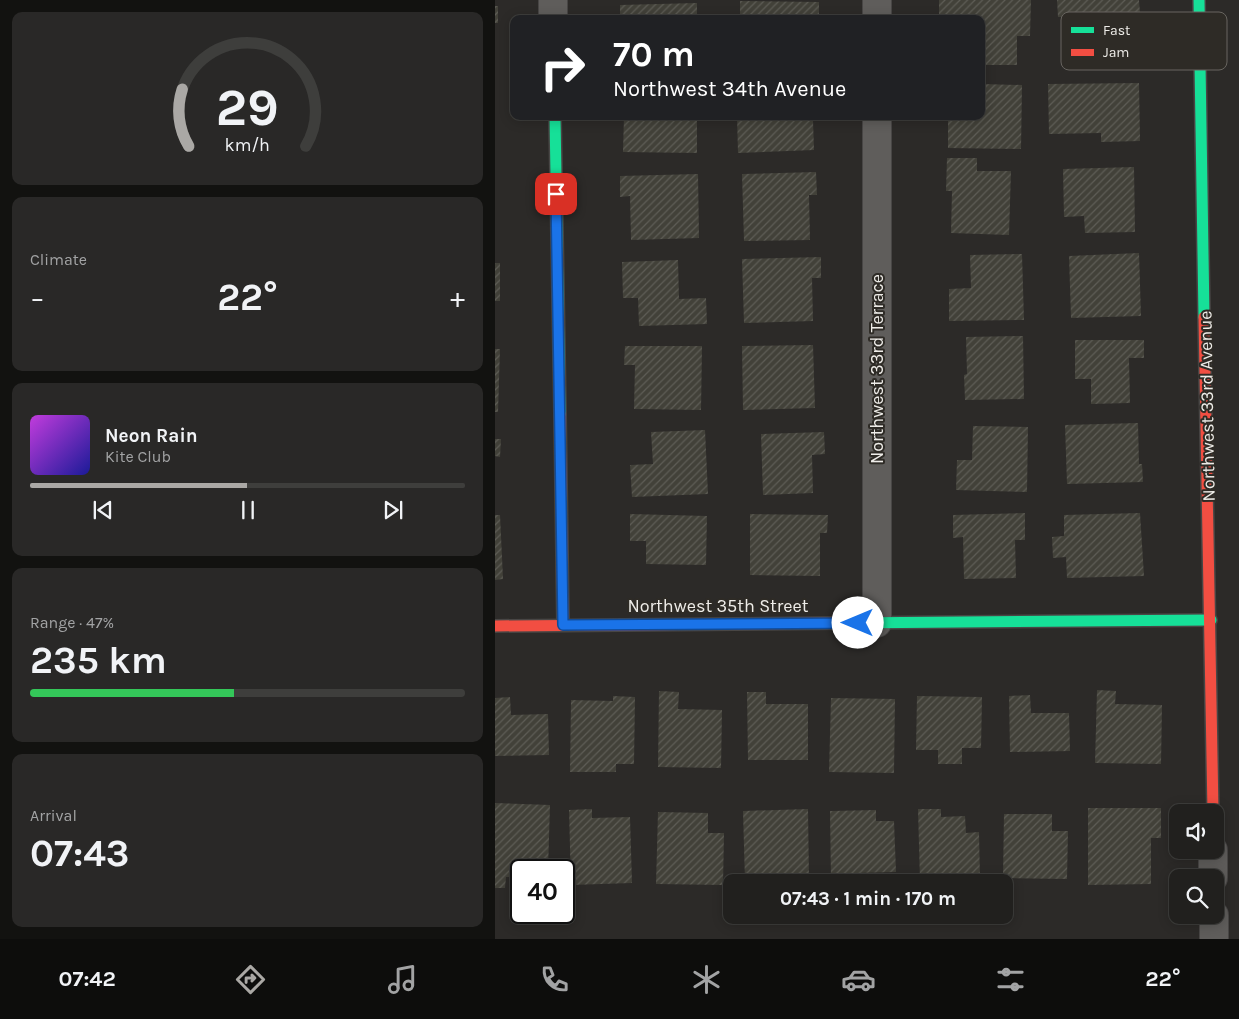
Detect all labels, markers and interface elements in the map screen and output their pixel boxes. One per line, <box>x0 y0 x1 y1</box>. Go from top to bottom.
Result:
legend <box>1061 12 1227 70</box>
text: Fast <box>1103 22 1130 39</box>
text: 70 m <box>613 34 695 75</box>
icon: right <box>530 35 595 100</box>
text: Jam <box>1103 44 1129 61</box>
text: Northwest 34th Avenue <box>613 76 846 102</box>
text: 29 <box>216 77 279 138</box>
text: km/h <box>225 135 270 156</box>
pin <box>535 173 577 215</box>
icon: arrive <box>542 180 570 208</box>
text: Climate <box>30 250 87 269</box>
street label: Northwest 33rd Terrace <box>866 274 888 464</box>
text: 22° <box>217 275 278 320</box>
text: − <box>30 281 45 314</box>
text: + <box>450 281 465 314</box>
street label: Northwest 33rd Avenue <box>1194 310 1220 502</box>
text: Neon Rain <box>105 425 198 447</box>
text: Kite Club <box>105 447 171 466</box>
icon: previous <box>89 496 117 524</box>
icon: pause <box>234 496 262 524</box>
icon: next <box>379 496 407 524</box>
street label: Northwest 35th Street <box>627 595 809 617</box>
position arrow <box>831 596 883 648</box>
text: Range · 47% <box>30 613 114 632</box>
text: 235 km <box>30 638 167 683</box>
map controls <box>1169 804 1224 924</box>
button: sound <box>1169 804 1224 859</box>
text: Arrival <box>30 806 77 825</box>
text: 07:43 <box>30 831 129 876</box>
speed limit sign: 40 <box>510 859 575 924</box>
button: search <box>1169 869 1224 924</box>
text: 07:43 · 1 min · 170 m <box>780 888 956 910</box>
icon: directions <box>233 962 268 997</box>
icon: music <box>385 962 420 997</box>
icon: phone <box>537 962 572 997</box>
icon: climate <box>689 962 724 997</box>
icon: car <box>841 962 876 997</box>
icon: filters <box>993 962 1028 997</box>
text: 07:42 <box>59 966 116 992</box>
text: 22° <box>1145 966 1180 992</box>

